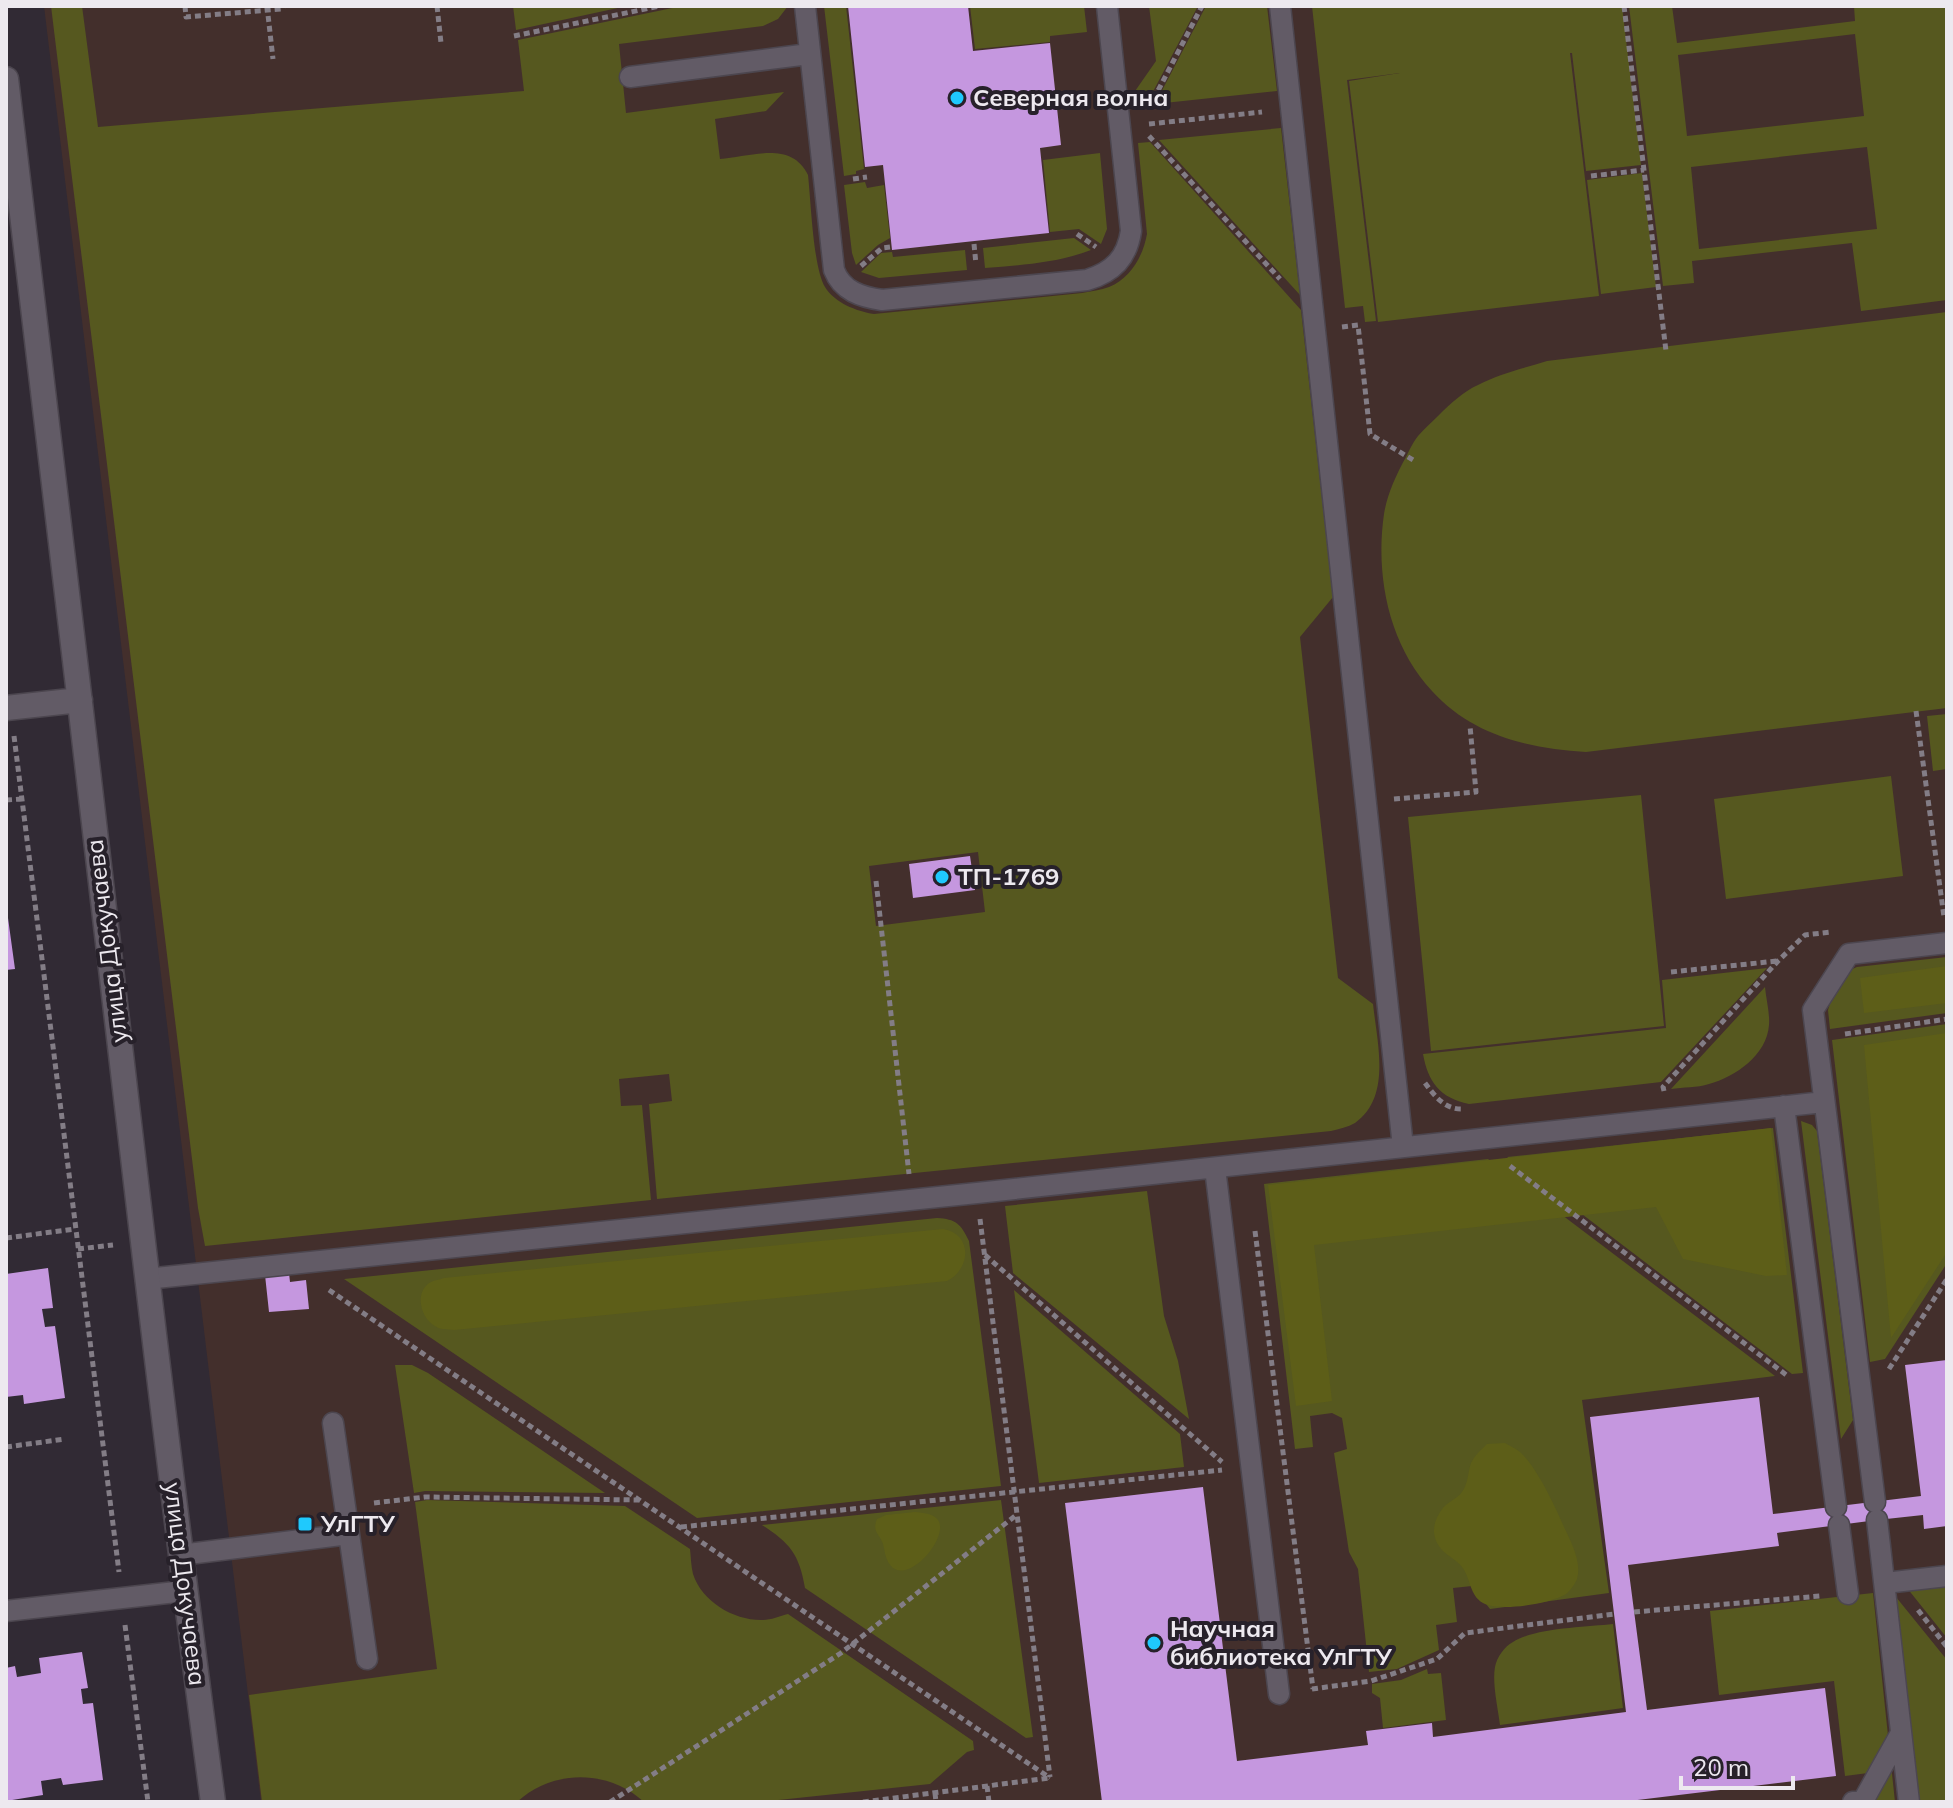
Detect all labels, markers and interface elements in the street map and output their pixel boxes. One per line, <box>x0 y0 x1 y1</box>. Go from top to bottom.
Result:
place label: Северная волна <box>973 82 1168 112</box>
marker: Северная волна <box>948 89 966 107</box>
street label: улица Докучаева <box>79 838 133 1045</box>
place label: ТП-1769 <box>958 861 1060 891</box>
marker: ТП-1769 <box>933 868 951 886</box>
street label: улица Докучаева <box>159 1480 213 1687</box>
place label: УлГТУ <box>320 1508 396 1538</box>
marker: УлГТУ <box>296 1515 314 1533</box>
place label: Научная библиотека УлГТУ <box>1170 1613 1393 1671</box>
marker: Научная библиотека УлГТУ <box>1145 1634 1163 1652</box>
scale bar <box>1681 1740 1793 1790</box>
text: 20 m <box>1693 1752 1749 1782</box>

